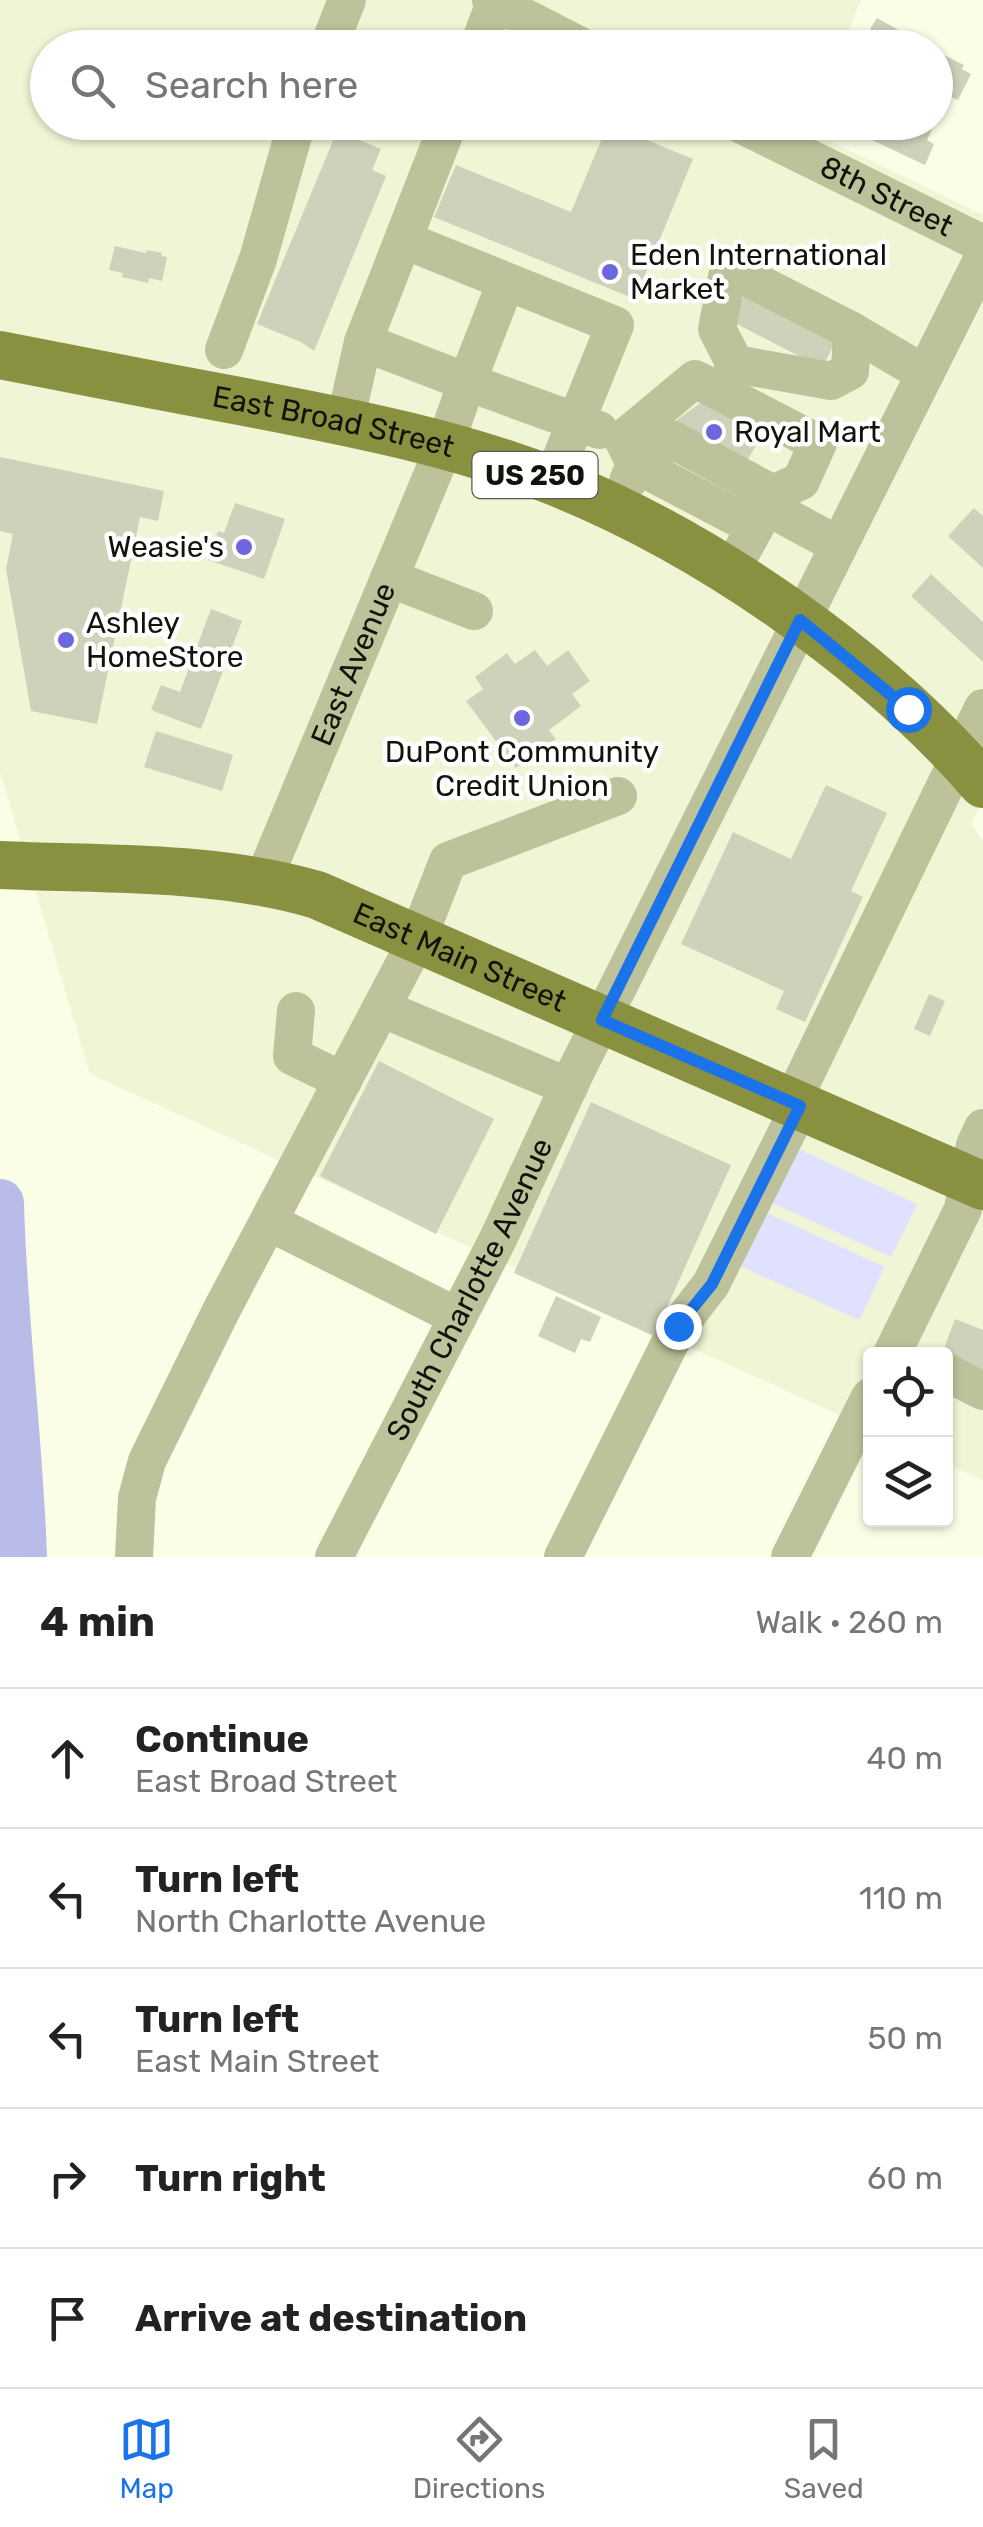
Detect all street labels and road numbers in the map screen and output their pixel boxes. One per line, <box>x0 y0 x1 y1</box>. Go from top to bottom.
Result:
street label: 8th Street <box>814 149 959 244</box>
street label: East Broad Street <box>210 379 459 465</box>
road number: US 250 <box>472 452 598 498</box>
street label: East Avenue <box>303 577 403 751</box>
street label: East Main Street <box>347 895 572 1020</box>
street label: South Charlotte Avenue <box>379 1132 560 1447</box>

